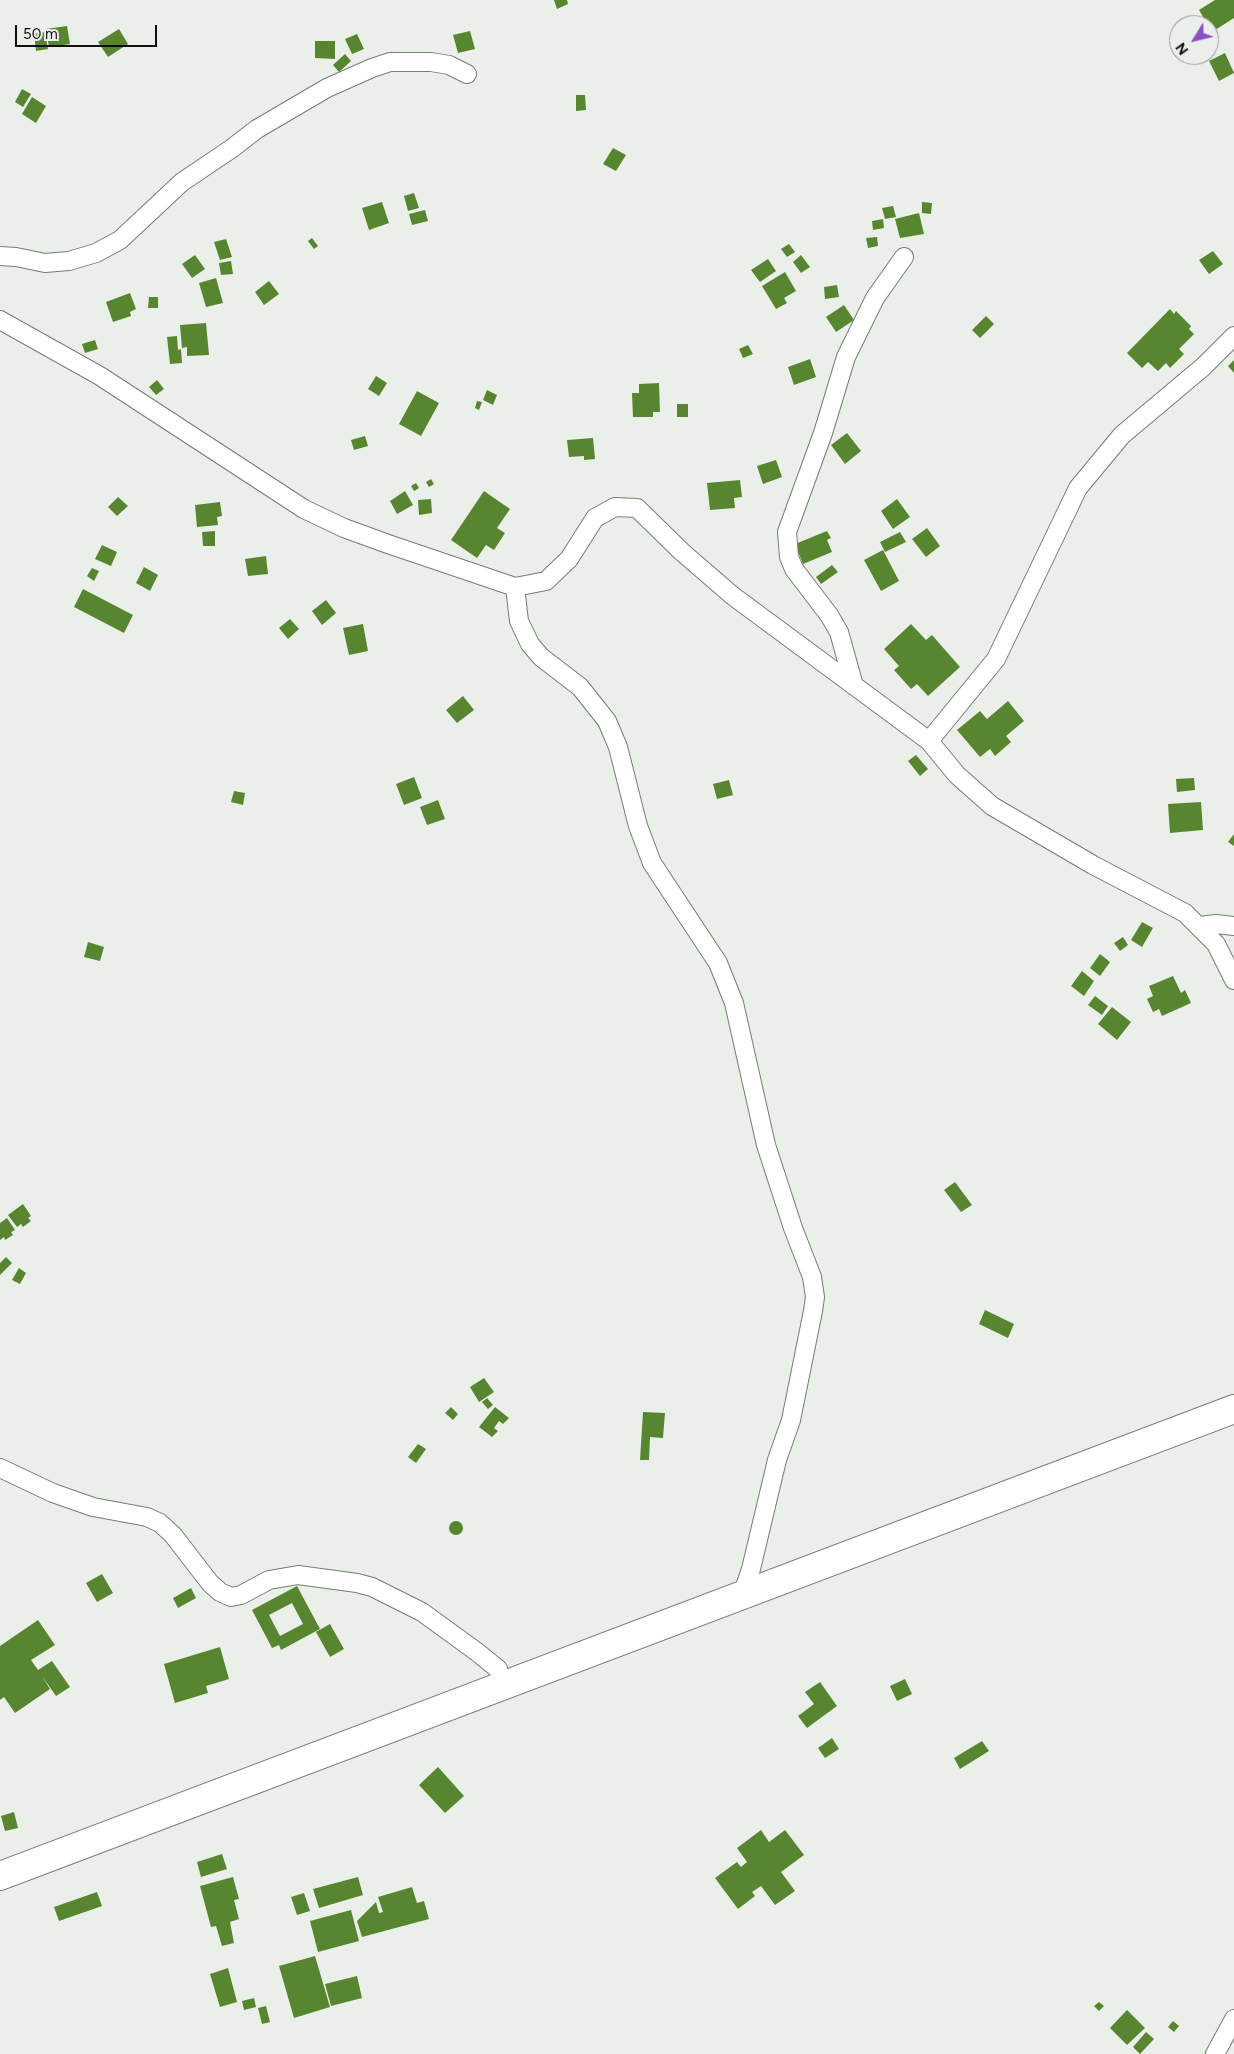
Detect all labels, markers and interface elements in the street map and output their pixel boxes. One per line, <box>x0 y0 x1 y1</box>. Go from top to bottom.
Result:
scale bar <box>18 15 160 47</box>
north arrow <box>1169 15 1219 65</box>
text: 50 m <box>23 25 58 43</box>
text: N <box>1172 39 1192 58</box>

